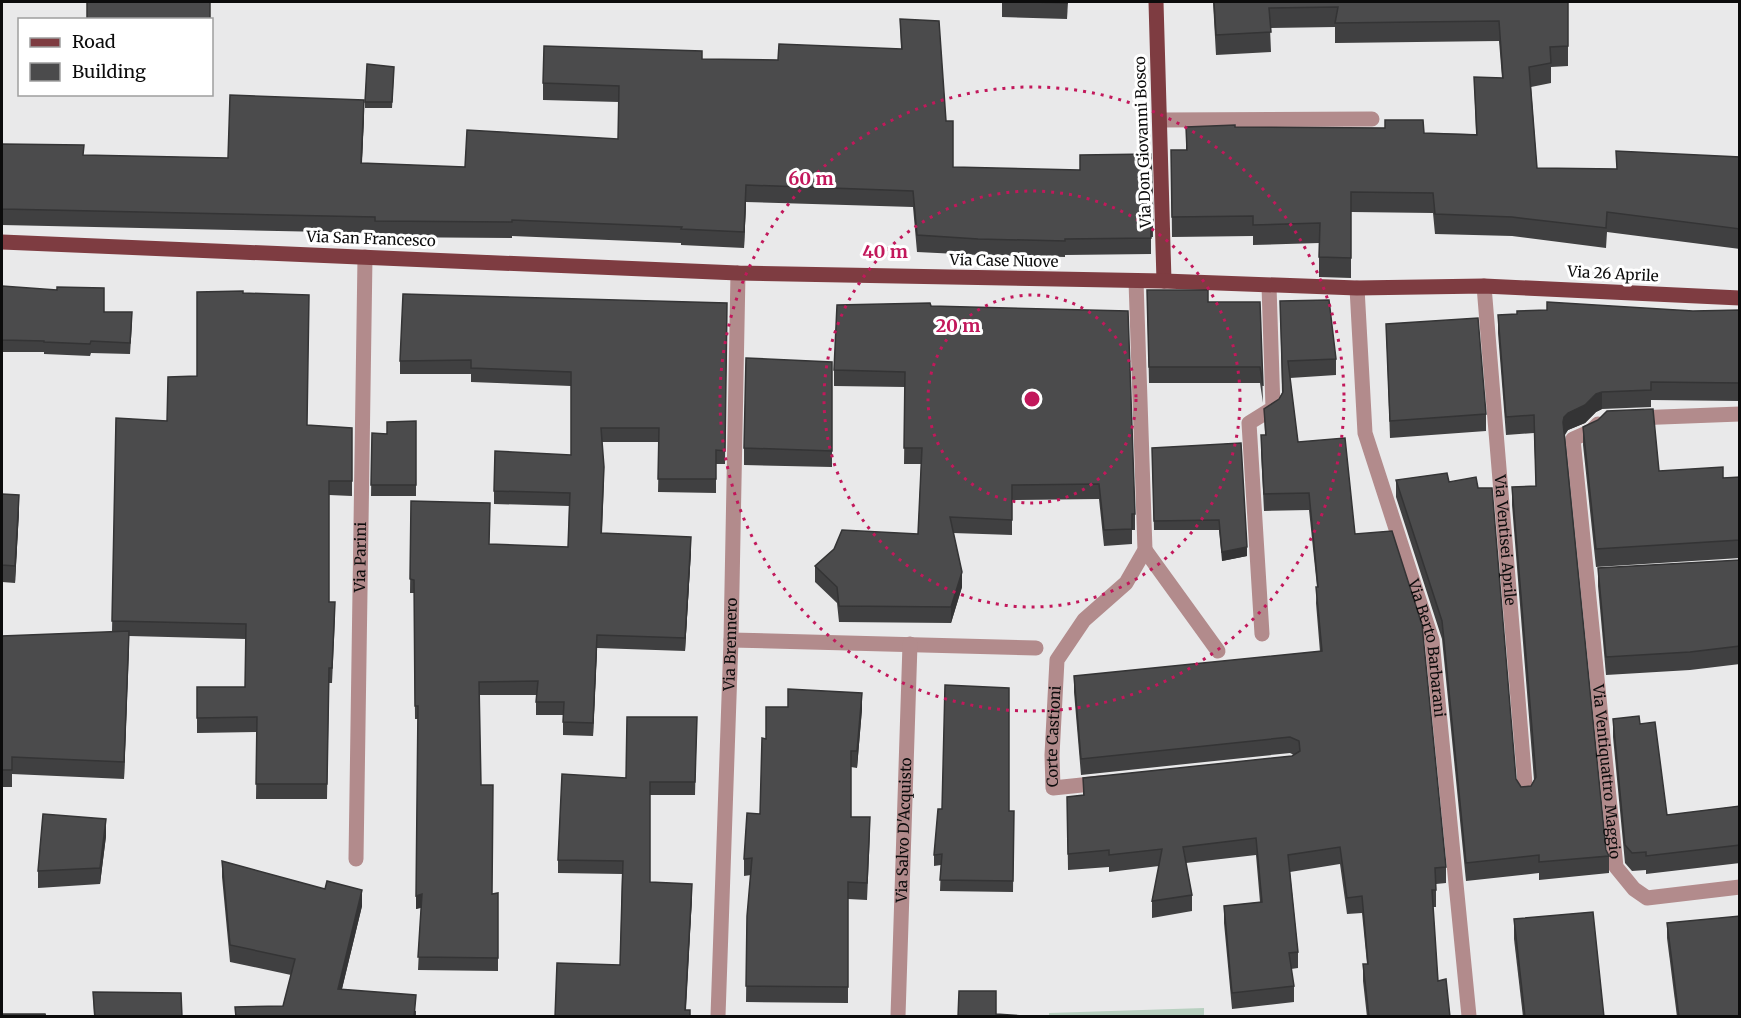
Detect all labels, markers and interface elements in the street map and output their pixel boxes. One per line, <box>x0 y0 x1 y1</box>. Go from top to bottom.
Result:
legend <box>18 18 213 96</box>
text: Road <box>72 30 116 53</box>
street label: Via Don Giovanni Bosco <box>1130 56 1155 229</box>
text: Building <box>72 60 146 83</box>
text: 60 m <box>788 167 834 190</box>
street label: Via San Francesco <box>305 227 436 250</box>
text: 40 m <box>862 240 908 263</box>
street label: Via Case Nuove <box>948 250 1059 271</box>
street label: Via 26 Aprile <box>1566 262 1659 285</box>
text: 20 m <box>936 314 980 337</box>
centre of rings <box>1022 389 1042 409</box>
street label: Via Ventisei Aprile <box>1490 473 1520 606</box>
street label: Via Parini <box>350 522 370 593</box>
street label: Via Berto Barbarani <box>1404 576 1450 718</box>
street label: Via Brennero <box>719 597 741 692</box>
street label: Via Ventiquattro Maggio <box>1589 682 1625 860</box>
street label: Corte Castioni <box>1042 685 1065 787</box>
street label: Via Salvo D'Acquisto <box>892 757 915 904</box>

